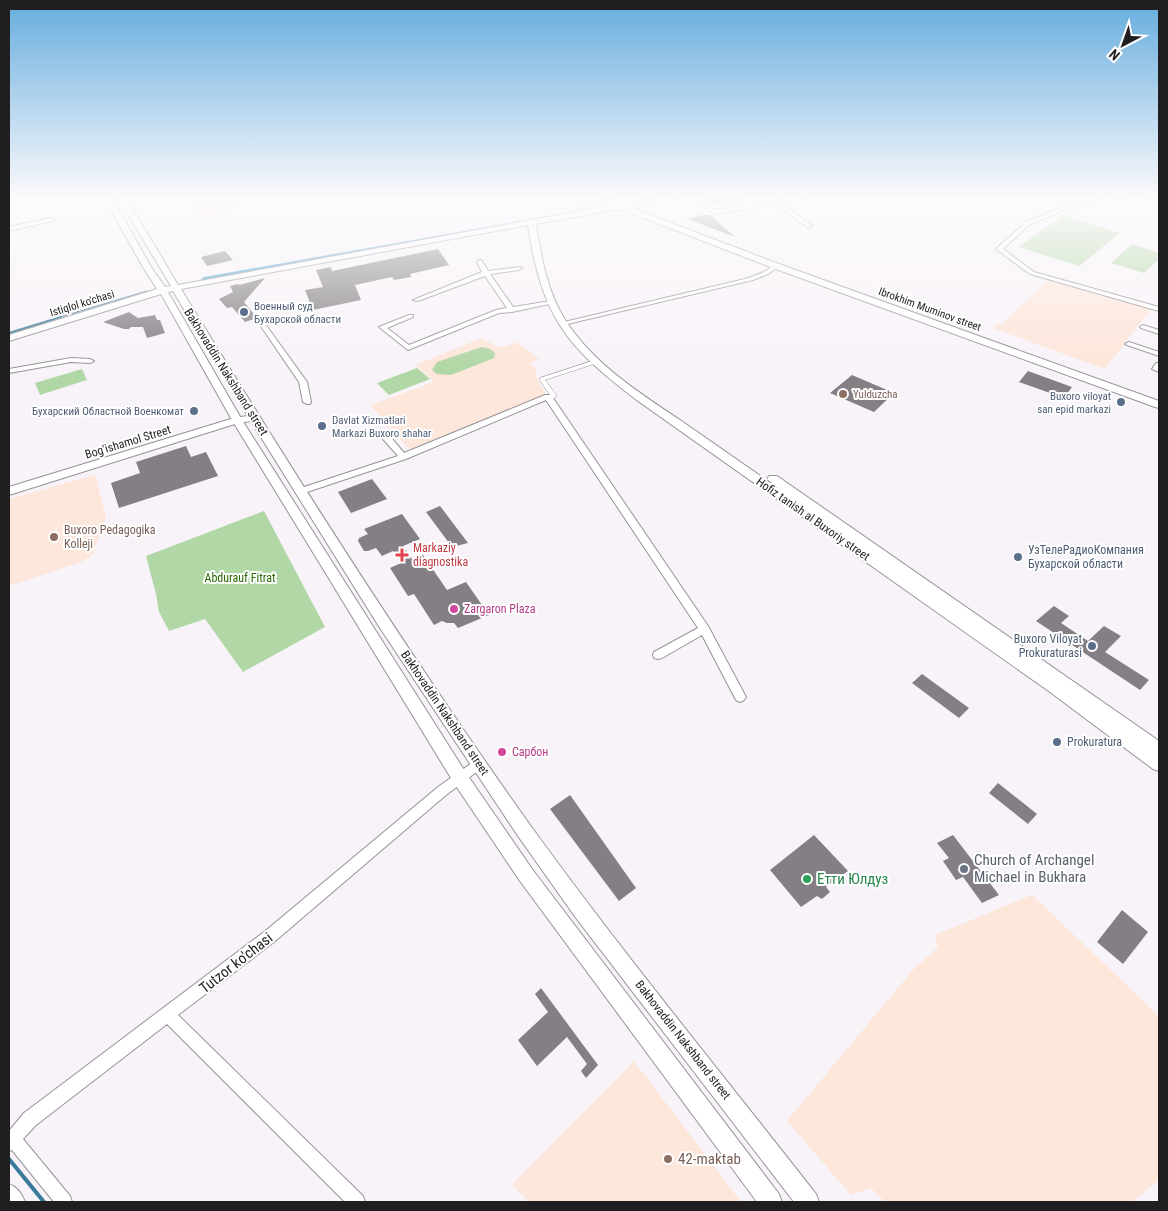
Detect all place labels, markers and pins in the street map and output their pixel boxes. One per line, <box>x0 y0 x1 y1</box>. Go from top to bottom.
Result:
place label: Военный суд Бухарской области <box>254 300 341 326</box>
marker: Военный суд Бухарской области <box>238 306 250 318</box>
marker: Yulduzcha <box>837 388 849 400</box>
place label: Yulduzcha <box>853 388 898 401</box>
place label: Buxoro viloyat san epid markazi <box>1037 390 1111 416</box>
marker: Buxoro viloyat san epid markazi <box>1115 396 1127 408</box>
place label: Бухарский Областной Военкомат <box>32 405 184 418</box>
marker: Бухарский Областной Военкомат <box>188 405 200 417</box>
place label: Davlat Xizmatlari Markazi Buxoro shahar <box>332 414 432 440</box>
marker: Davlat Xizmatlari Markazi Buxoro shahar <box>316 420 328 432</box>
place label: Buxoro Pedagogika Kolleji <box>64 523 156 551</box>
marker: Buxoro Pedagogika Kolleji <box>48 531 60 543</box>
place label: Markaziy diagnostika <box>413 541 468 569</box>
place label: УзТелеРадиоКомпания Бухарской области <box>1028 543 1144 571</box>
marker: Markaziy diagnostika <box>395 548 409 562</box>
marker: УзТелеРадиоКомпания Бухарской области <box>1012 551 1024 563</box>
place label: Zargaron Plaza <box>464 602 536 616</box>
marker: Zargaron Plaza <box>448 603 460 615</box>
place label: Buxoro Viloyat Prokuraturasi <box>1014 632 1082 660</box>
marker: Buxoro Viloyat Prokuraturasi <box>1086 640 1098 652</box>
place label: Prokuratura <box>1067 735 1122 749</box>
marker: Prokuratura <box>1051 736 1063 748</box>
place label: Сарбон <box>512 745 548 759</box>
marker: Сарбон <box>496 746 508 758</box>
place label: Church of Archangel Michael in Bukhara <box>974 851 1094 886</box>
marker: Church of Archangel Michael in Bukhara <box>958 863 970 875</box>
place label: Етти Юлдуз <box>817 870 888 888</box>
marker: Етти Юлдуз <box>801 873 813 885</box>
place label: 42-maktab <box>678 1150 741 1168</box>
marker: 42-maktab <box>662 1153 674 1165</box>

